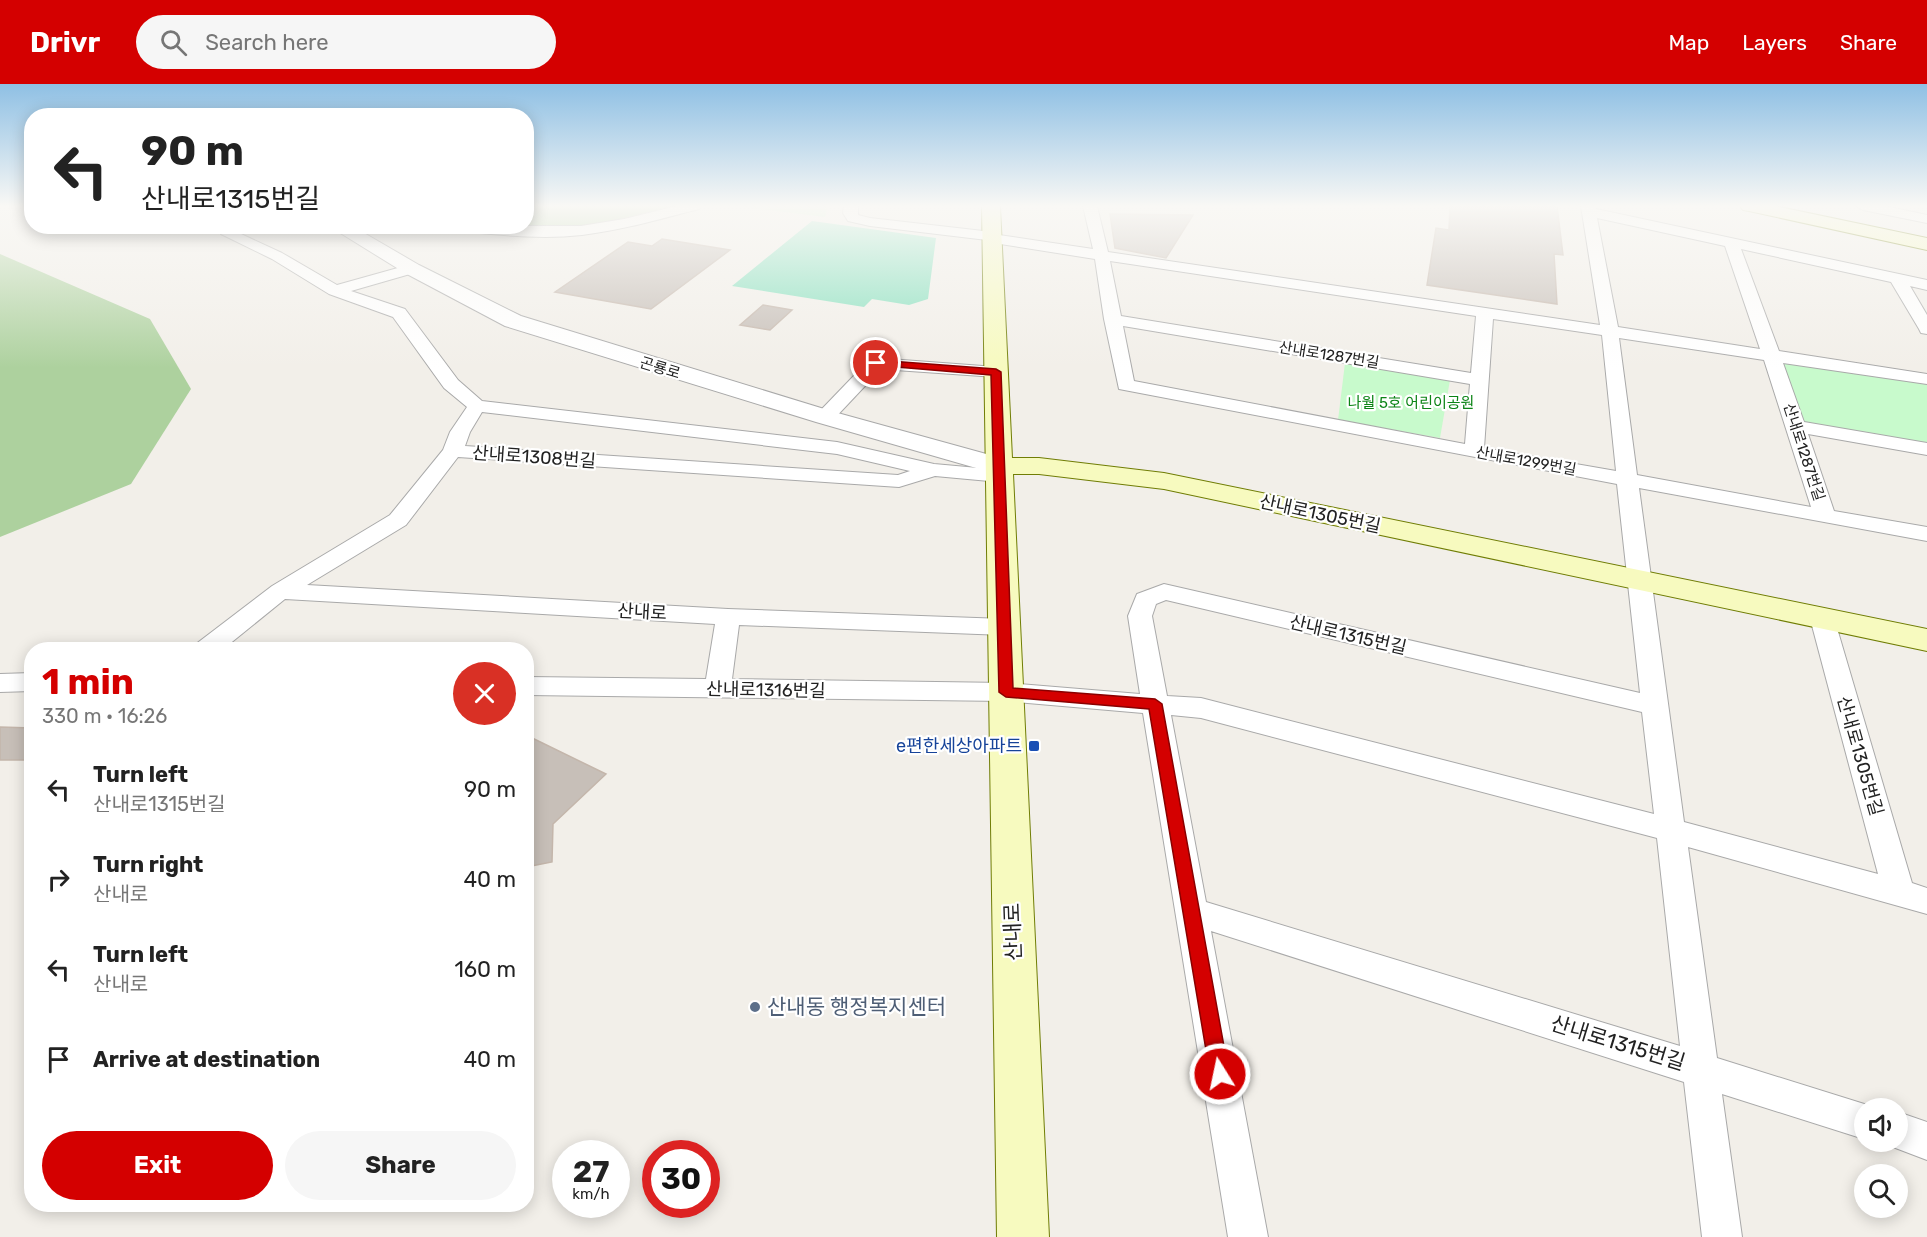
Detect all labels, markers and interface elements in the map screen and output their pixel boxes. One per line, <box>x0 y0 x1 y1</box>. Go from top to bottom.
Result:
search box <box>136 15 556 69</box>
text: Drivr <box>30 26 100 59</box>
icon: search <box>157 26 190 59</box>
text: Search here <box>205 29 329 56</box>
text: Map <box>1668 30 1709 55</box>
text: Layers <box>1742 30 1807 55</box>
text: Share <box>1840 30 1897 55</box>
text: 90 m <box>141 126 244 176</box>
icon: left <box>42 132 120 210</box>
text: 산내로1315번길 <box>141 183 320 215</box>
pin <box>850 337 901 388</box>
street label: 산내로1287번길 <box>1277 338 1381 372</box>
icon: arrive <box>859 346 892 379</box>
street label: 곤룡로 <box>638 353 682 383</box>
park label: 나월 5호 어린이공원 <box>1348 394 1474 412</box>
street label: 산내로1287번길 <box>1780 401 1828 503</box>
street label: 산내로1308번길 <box>471 442 597 472</box>
street label: 산내로1299번길 <box>1474 443 1578 479</box>
street label: 산내로1305번길 <box>1257 490 1383 538</box>
street label: 산내로 <box>617 600 667 624</box>
street label: 산내로1315번길 <box>1287 611 1409 659</box>
text: 1 min <box>42 660 134 703</box>
button: close <box>453 662 516 725</box>
street label: 산내로1316번길 <box>706 678 826 702</box>
street label: 산내로1305번길 <box>1832 694 1888 818</box>
text: 330 m · 16:26 <box>42 704 167 728</box>
place label: e편한세상아파트 <box>896 735 1022 757</box>
marker: e편한세상아파트 <box>1027 739 1041 753</box>
text: Turn left <box>93 761 188 788</box>
icon: left <box>42 773 75 806</box>
text: 90 m <box>464 776 516 803</box>
text: 산내로1315번길 <box>93 792 226 816</box>
text: Turn right <box>93 851 203 878</box>
icon: right <box>42 863 75 896</box>
text: 40 m <box>463 866 516 893</box>
text: 산내로 <box>93 882 148 906</box>
street label: 산내로 <box>999 903 1026 961</box>
text: Turn left <box>93 941 188 968</box>
icon: left <box>42 953 75 986</box>
text: 160 m <box>454 956 516 983</box>
text: 산내로 <box>93 972 148 996</box>
place label: 산내동 행정복지센터 <box>767 994 946 1019</box>
marker: 산내동 행정복지센터 <box>748 1000 762 1014</box>
street label: 산내로1315번길 <box>1548 1010 1688 1075</box>
position arrow <box>1188 1042 1252 1106</box>
icon: arrive <box>42 1043 75 1076</box>
text: Arrive at destination <box>93 1046 320 1073</box>
text: 40 m <box>463 1046 516 1073</box>
map controls <box>1854 1098 1908 1218</box>
button: sound <box>1854 1098 1908 1152</box>
button: Exit <box>42 1131 273 1200</box>
button: Share <box>285 1131 516 1200</box>
speed limit sign: 30 <box>642 1140 720 1218</box>
text: 27 <box>573 1154 609 1190</box>
button: search <box>1854 1164 1908 1218</box>
text: km/h <box>572 1185 610 1203</box>

